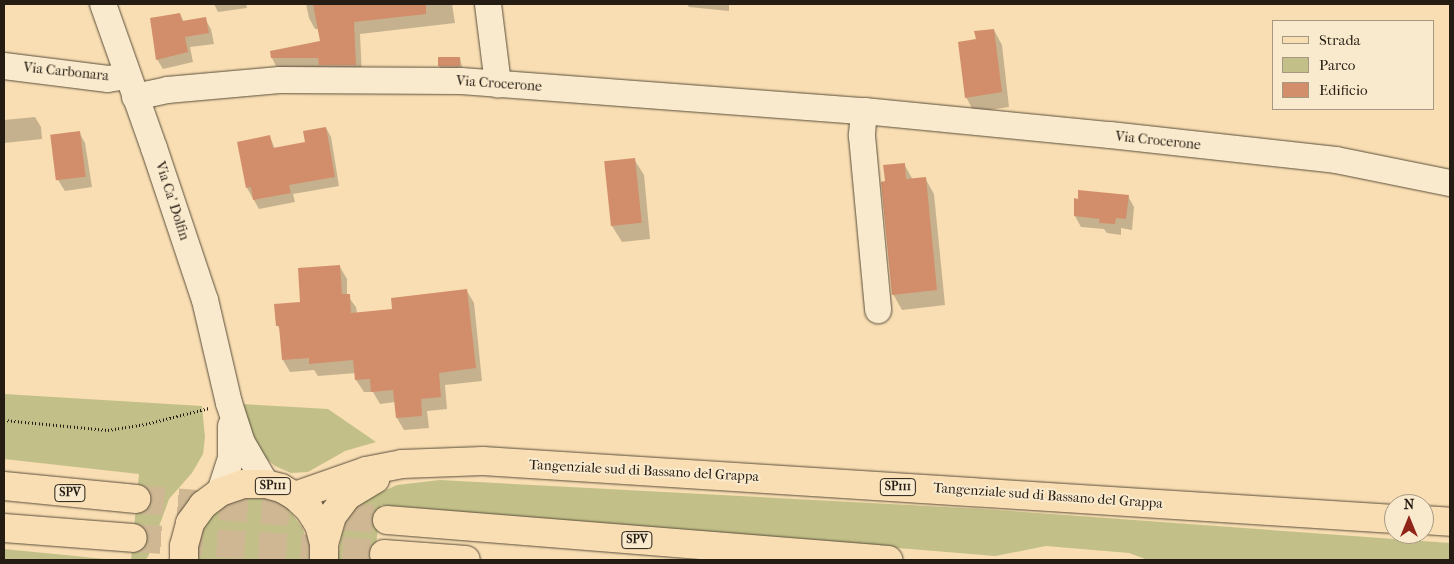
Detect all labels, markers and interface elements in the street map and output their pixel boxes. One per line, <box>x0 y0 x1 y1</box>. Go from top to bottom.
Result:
legend <box>1272 20 1434 110</box>
text: Strada <box>1319 31 1361 49</box>
text: Parco <box>1319 56 1355 74</box>
street label: Via Carbonara <box>22 59 110 85</box>
street label: Via Crocerone <box>456 73 542 95</box>
text: Edificio <box>1319 81 1368 99</box>
street label: Via Crocerone <box>1114 128 1202 154</box>
street label: Via Ca' Dolfin <box>151 159 193 243</box>
street label: Tangenziale sud di Bassano del Grappa <box>529 457 759 485</box>
road number: SP111 <box>254 476 292 496</box>
road number: SP111 <box>879 478 917 497</box>
street label: Tangenziale sud di Bassano del Grappa <box>933 480 1163 512</box>
road number: SPV <box>54 483 86 502</box>
north arrow <box>1384 494 1434 544</box>
text: N <box>1404 496 1414 513</box>
road number: SPV <box>621 530 653 550</box>

